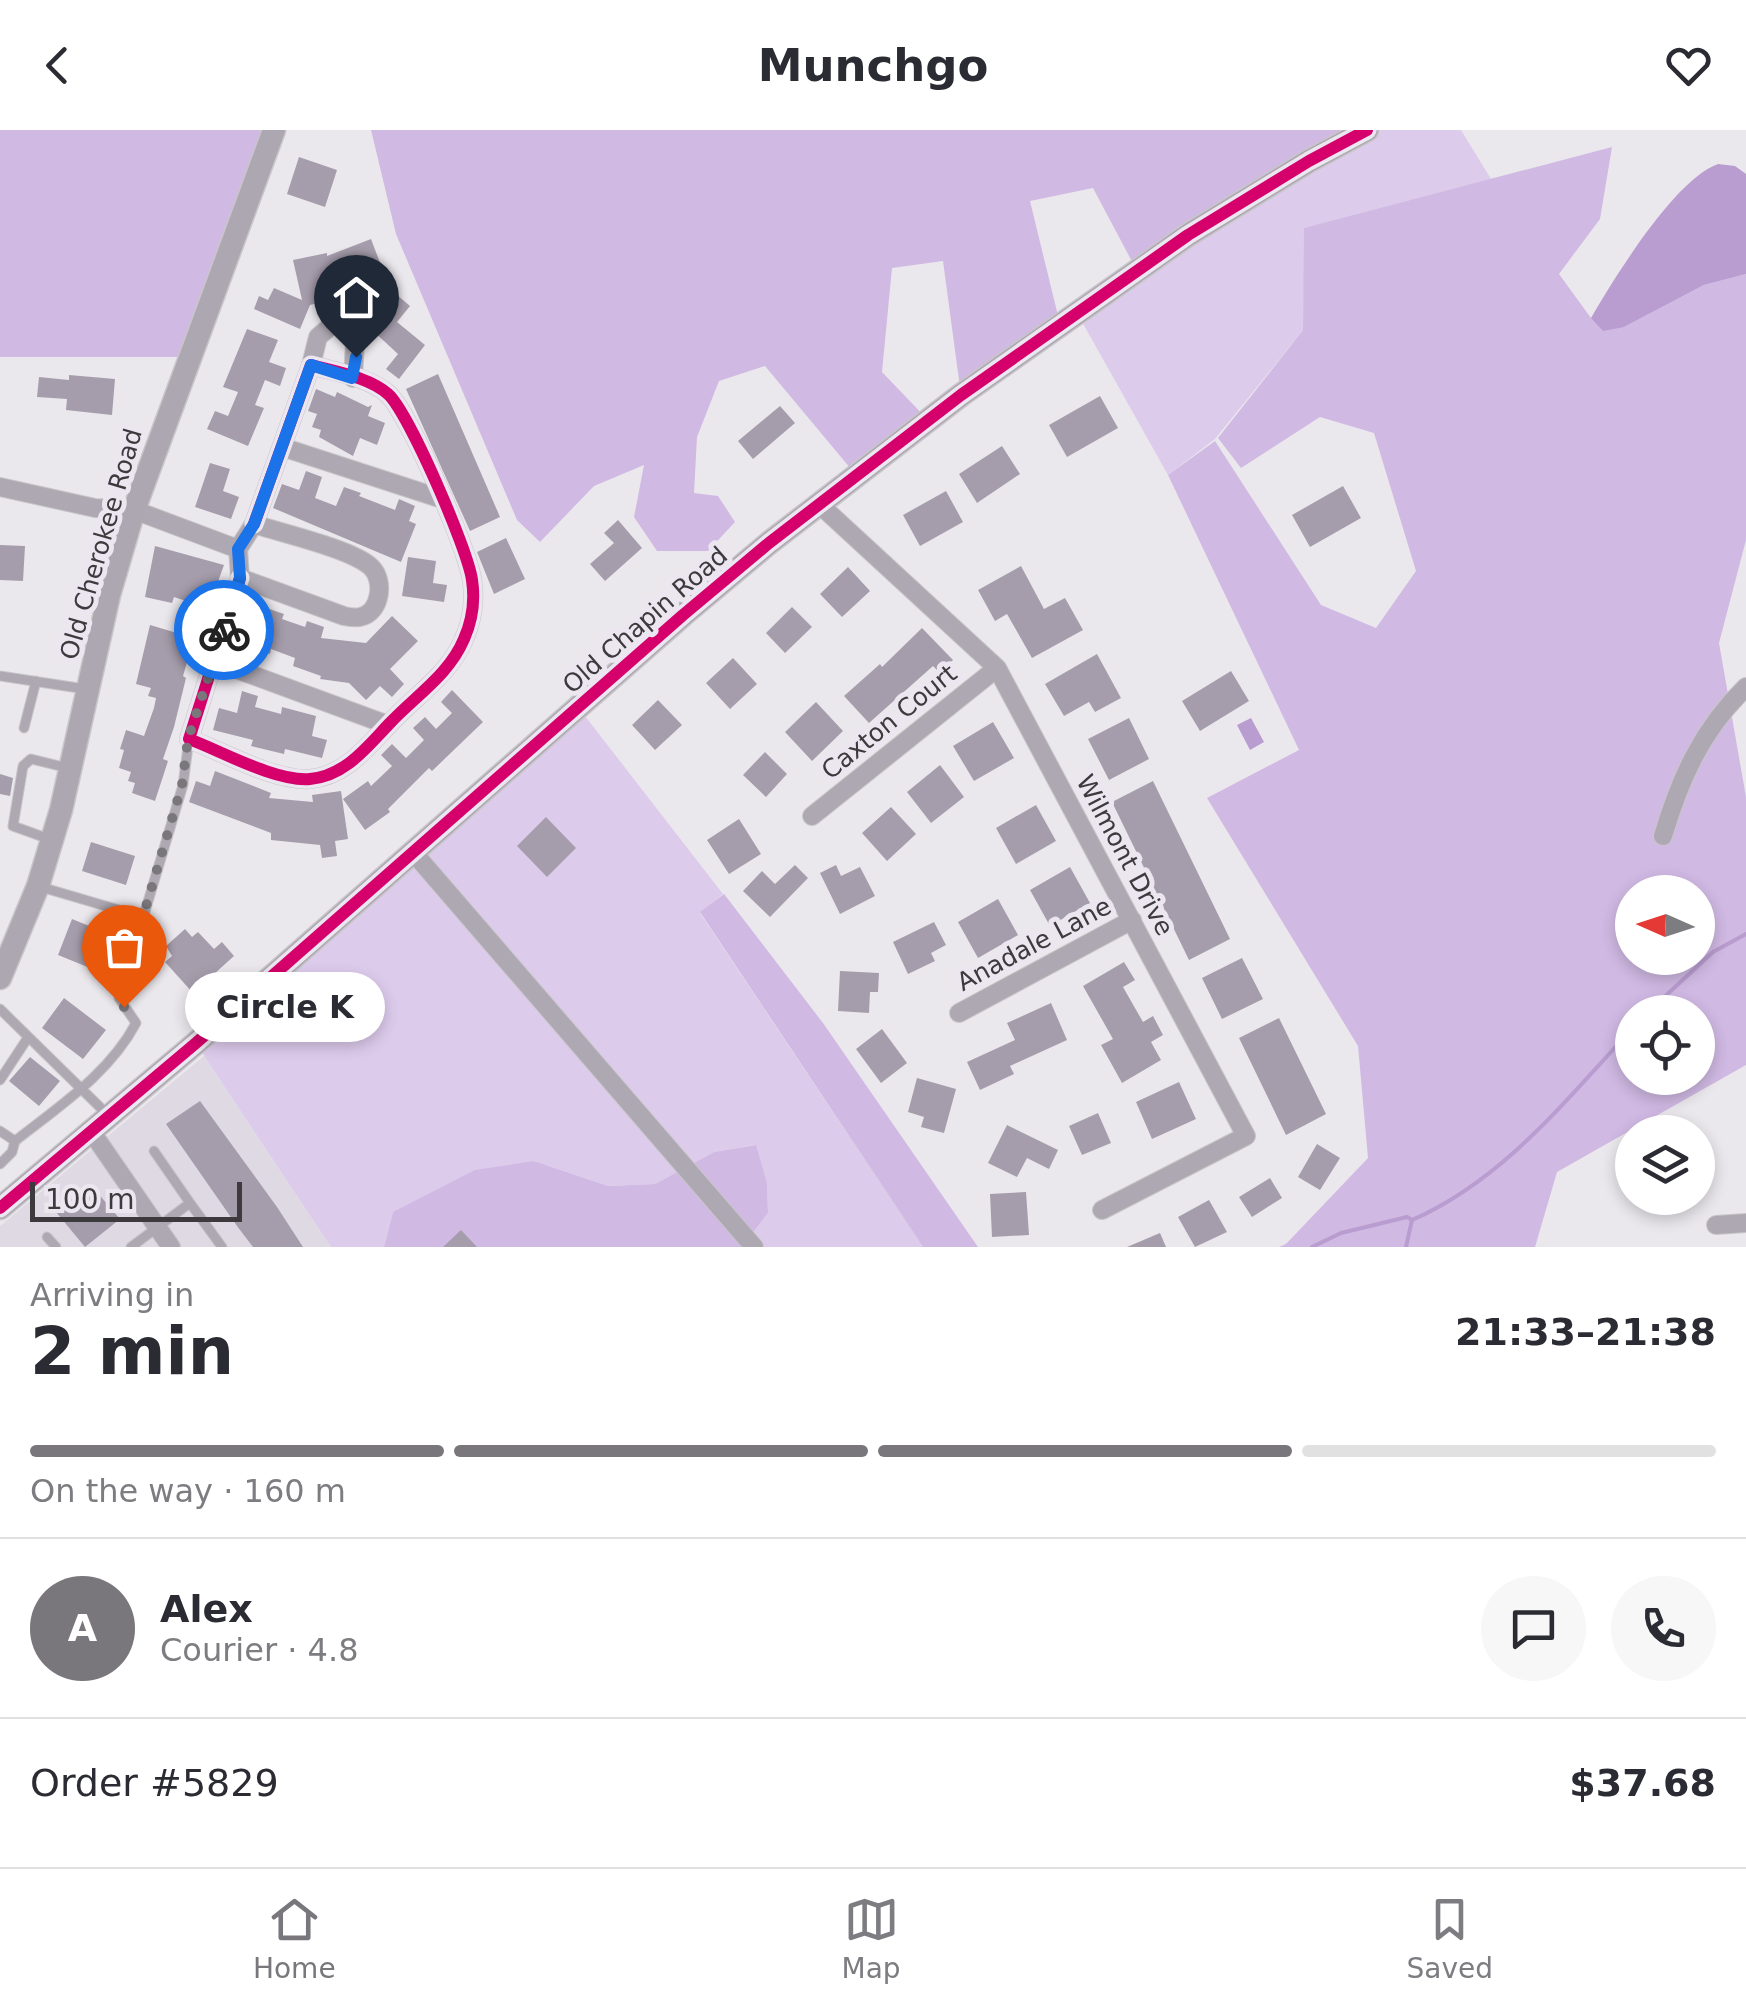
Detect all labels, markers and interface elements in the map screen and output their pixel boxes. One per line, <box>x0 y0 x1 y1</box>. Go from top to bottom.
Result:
icon: back <box>30 38 85 93</box>
icon: heart <box>1661 38 1716 93</box>
text: Munchgo <box>758 39 988 92</box>
pin <box>314 255 399 358</box>
icon: home <box>329 270 384 325</box>
street label: Old Cherokee Road <box>54 425 148 663</box>
street label: Old Chapin Road <box>557 541 733 699</box>
courier <box>174 580 274 680</box>
icon: bike <box>197 603 252 658</box>
street label: Caxton Court <box>816 659 962 785</box>
street label: Wilmont Drive <box>1070 770 1180 940</box>
north arrow <box>1615 875 1715 975</box>
map controls <box>1615 875 1715 1215</box>
street label: Anadale Lane <box>952 891 1116 997</box>
pin <box>82 905 167 1008</box>
icon: bag <box>97 920 152 975</box>
callout: Circle K <box>184 972 384 1042</box>
text: Circle K <box>216 988 354 1026</box>
button: locate <box>1615 995 1715 1095</box>
button: layers <box>1615 1115 1715 1215</box>
scale bar <box>30 1177 242 1222</box>
text: 100 m <box>45 1183 135 1216</box>
text: Arriving in <box>30 1276 194 1314</box>
text: 21:33–21:38 <box>1455 1310 1716 1354</box>
text: 2 min <box>30 1314 234 1389</box>
text: On the way · 160 m <box>30 1472 346 1510</box>
button: chat <box>1481 1576 1586 1681</box>
button: phone <box>1611 1576 1716 1681</box>
text: Alex <box>160 1587 253 1631</box>
text: A <box>68 1606 97 1650</box>
text: Courier · 4.8 <box>160 1631 359 1669</box>
text: Order #5829 <box>30 1761 279 1805</box>
text: $37.68 <box>1569 1761 1716 1805</box>
tab: Home <box>253 1892 336 1985</box>
tab: Map <box>842 1892 901 1985</box>
tab: Saved <box>1407 1892 1493 1985</box>

